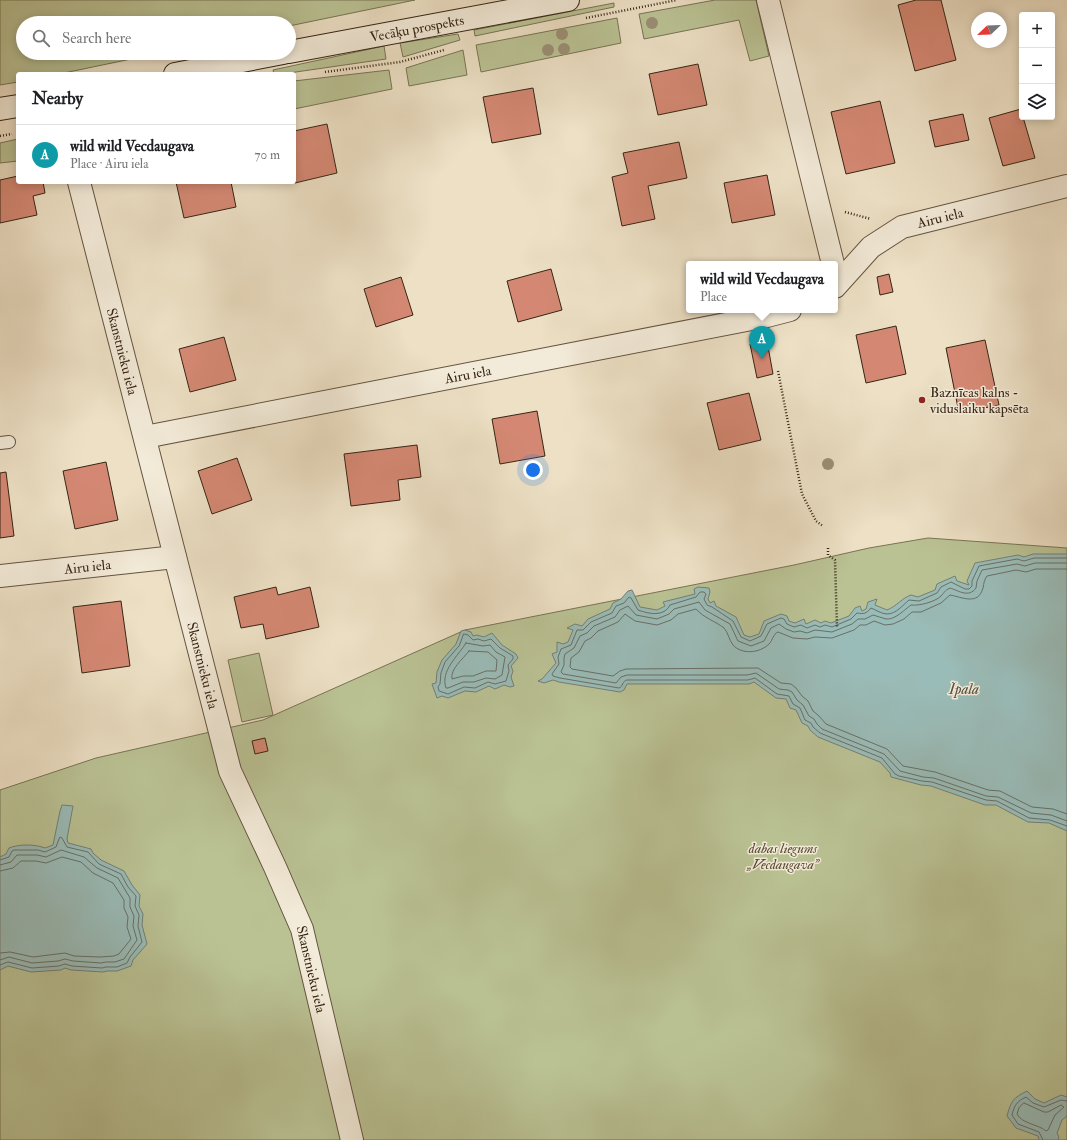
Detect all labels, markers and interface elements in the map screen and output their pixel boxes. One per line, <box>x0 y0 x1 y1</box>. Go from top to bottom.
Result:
street label: Vecāķu prospekts <box>368 11 465 45</box>
north arrow <box>971 12 1007 48</box>
map controls <box>1019 12 1055 120</box>
button: + <box>1019 12 1055 48</box>
search box <box>16 16 296 60</box>
icon: search <box>30 27 52 49</box>
text: Search here <box>62 29 131 48</box>
button: − <box>1019 48 1055 84</box>
button: layers <box>1019 84 1055 120</box>
text: Nearby <box>32 88 83 109</box>
text: wild wild Vecdaugava <box>70 137 194 156</box>
text: A <box>41 147 49 163</box>
text: 70 m <box>255 147 280 163</box>
text: Place · Airu iela <box>70 156 149 172</box>
street label: Airu iela <box>914 204 965 232</box>
popup <box>686 261 838 313</box>
text: wild wild Vecdaugava <box>700 270 824 289</box>
text: Place <box>700 289 727 305</box>
street label: Skanstnieku iela <box>103 306 142 397</box>
pin: A <box>749 326 775 359</box>
street label: Airu iela <box>442 361 493 387</box>
place label: Baznīcas kalns - viduslaiku kapsēta <box>929 384 1029 418</box>
marker: Baznīcas kalns - viduslaiku kapsēta <box>917 395 927 405</box>
your location <box>523 460 543 480</box>
street label: Airu iela <box>62 555 112 578</box>
street label: Skanstnieku iela <box>184 620 222 711</box>
water label: Ipala <box>948 680 979 699</box>
park label: dabas liegums „Vecdaugava” <box>746 840 821 873</box>
street label: Skanstnieku iela <box>293 924 330 1015</box>

